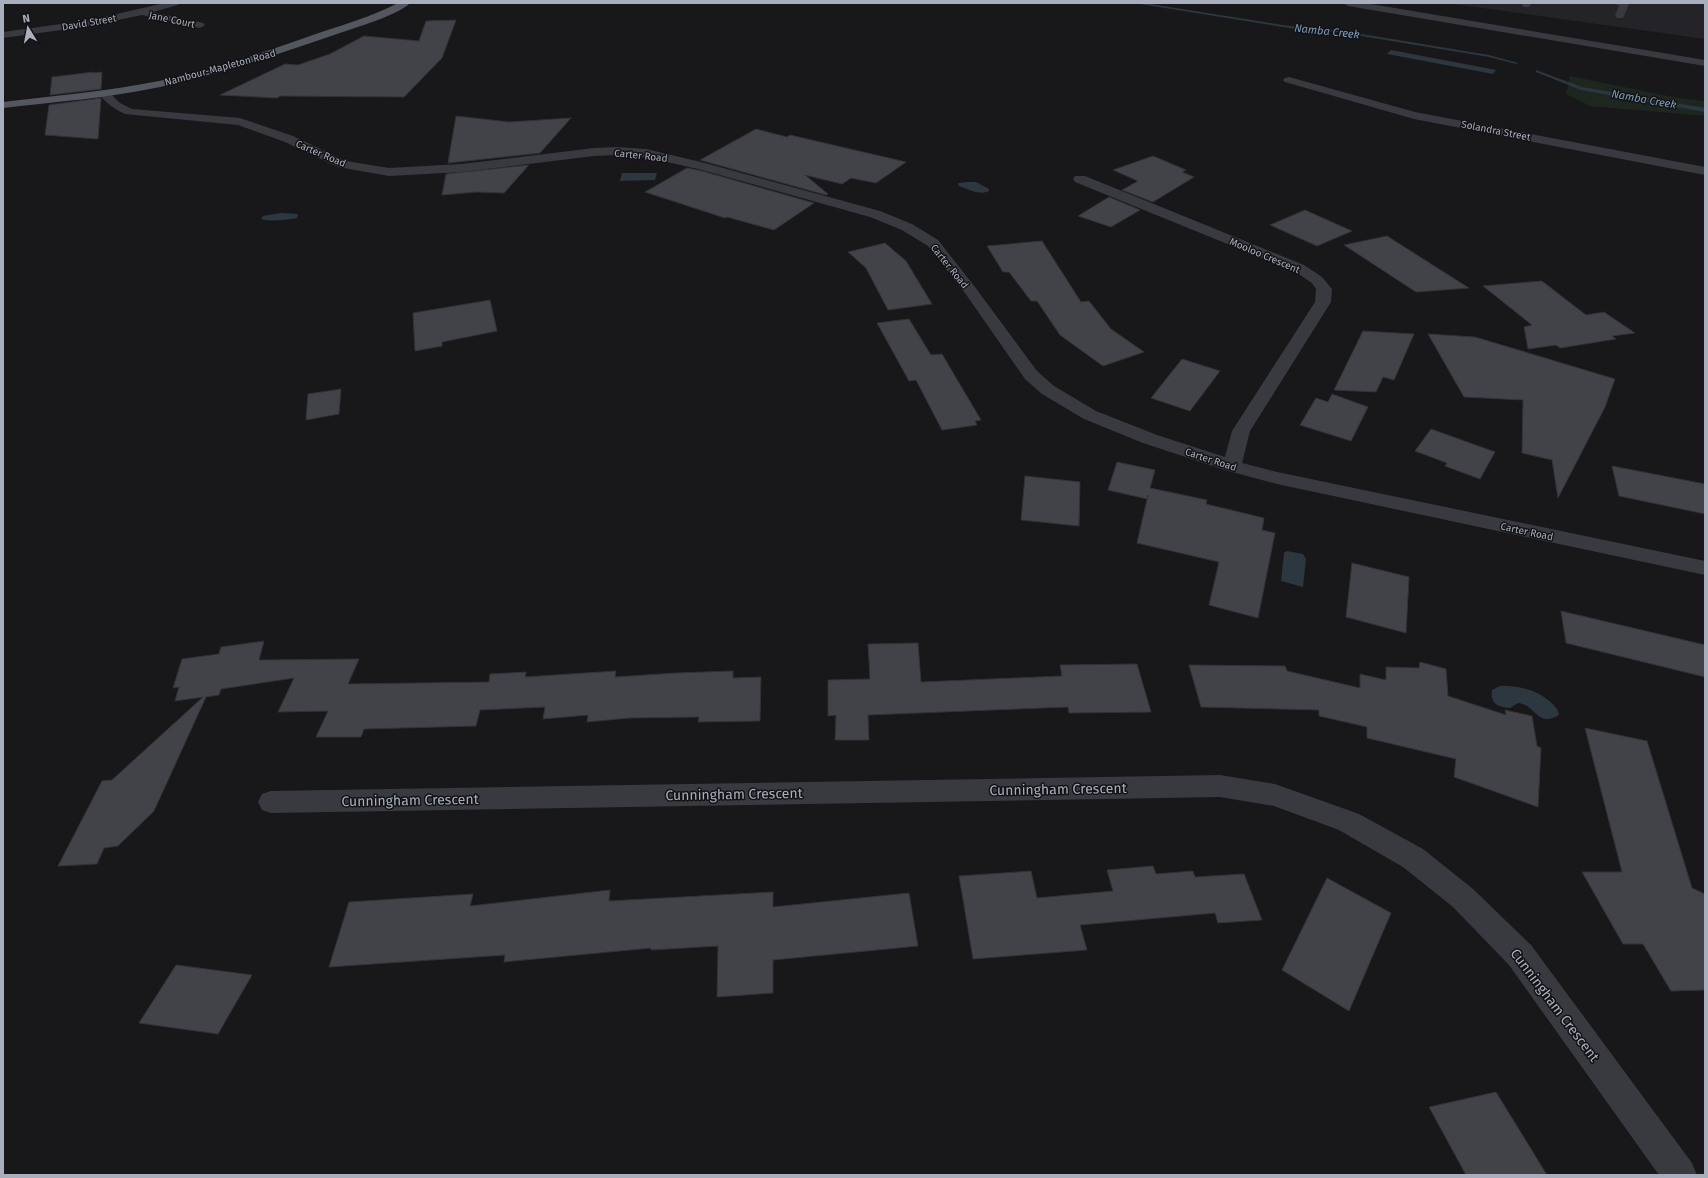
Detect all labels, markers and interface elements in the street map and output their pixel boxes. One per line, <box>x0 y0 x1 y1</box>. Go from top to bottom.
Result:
north arrow <box>8 8 48 48</box>
street label: Jane Court <box>148 9 196 31</box>
text: N <box>22 12 31 26</box>
street label: David Street <box>61 12 118 34</box>
water label: Namba Creek <box>1294 22 1360 41</box>
street label: Nambour-Mapleton Road <box>163 47 277 89</box>
water label: Namba Creek <box>1610 87 1677 112</box>
street label: Solandra Street <box>1460 118 1532 144</box>
street label: Carter Road <box>294 138 347 170</box>
street label: Carter Road <box>614 147 668 165</box>
street label: Mooloo Crescent <box>1228 236 1302 276</box>
street label: Carter Road <box>928 242 971 291</box>
street label: Carter Road <box>1184 446 1238 474</box>
street label: Carter Road <box>1499 521 1554 543</box>
street label: Cunningham Crescent <box>989 780 1128 799</box>
street label: Cunningham Crescent <box>665 785 804 804</box>
street label: Cunningham Crescent <box>341 791 480 810</box>
street label: Cunningham Crescent <box>1507 945 1603 1066</box>

